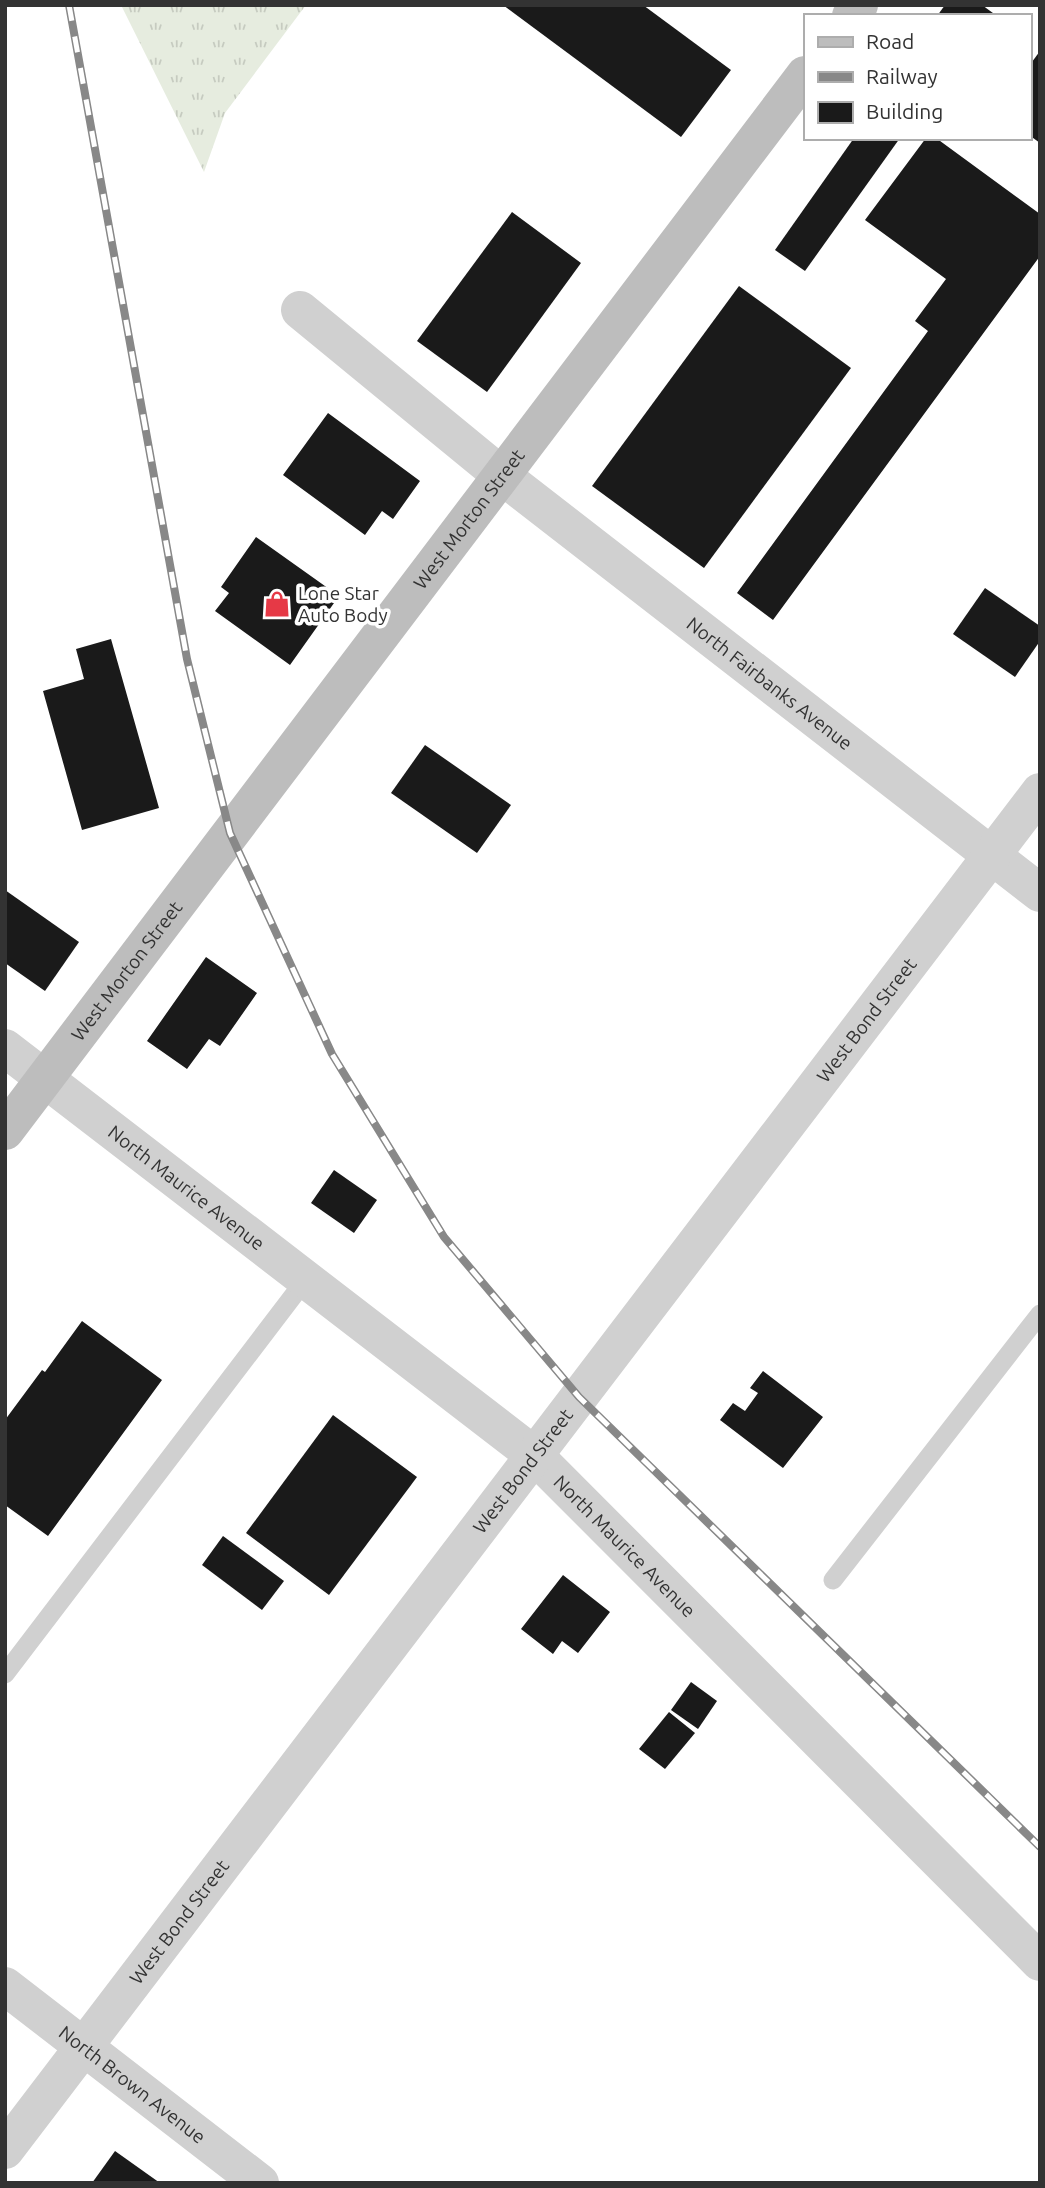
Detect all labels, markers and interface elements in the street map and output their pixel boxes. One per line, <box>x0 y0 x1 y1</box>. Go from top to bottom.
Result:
legend <box>804 14 1031 140</box>
text: Road <box>866 29 914 53</box>
text: Railway <box>866 64 938 88</box>
text: Building <box>866 99 943 123</box>
street label: West Morton Street <box>409 444 529 593</box>
place label: Lone Star Auto Body <box>298 582 388 626</box>
shop icon: Lone Star Auto Body <box>262 589 292 619</box>
street label: North Fairbanks Avenue <box>682 612 857 754</box>
street label: West Morton Street <box>66 896 187 1045</box>
street label: West Bond Street <box>812 953 921 1086</box>
street label: North Maurice Avenue <box>104 1121 269 1255</box>
street label: West Bond Street <box>468 1404 577 1537</box>
street label: North Maurice Avenue <box>549 1471 700 1621</box>
street label: West Bond Street <box>125 1855 234 1988</box>
street label: North Brown Avenue <box>55 2021 210 2148</box>

